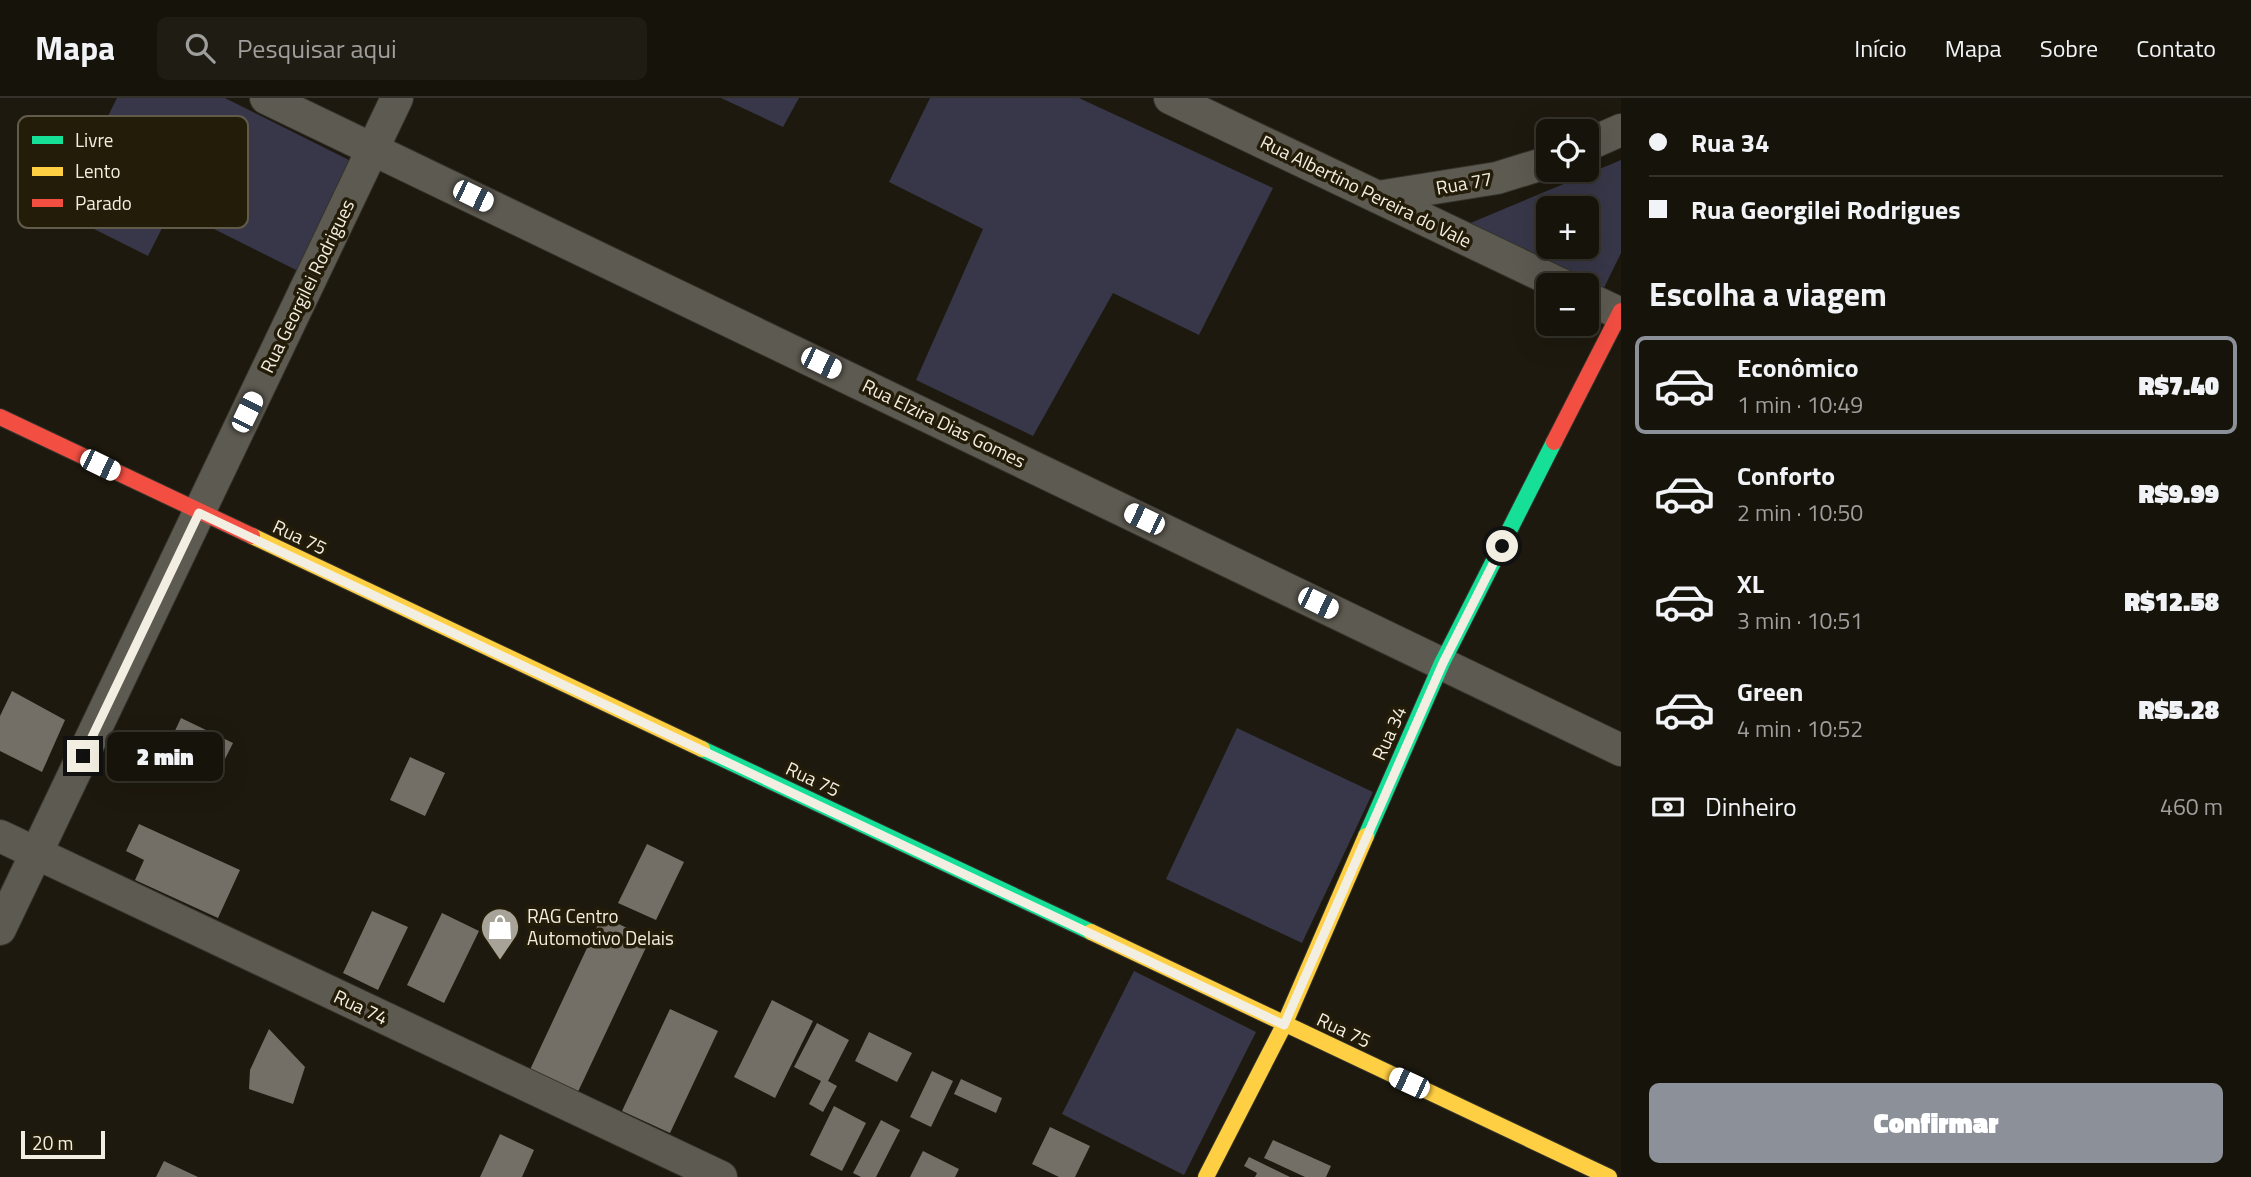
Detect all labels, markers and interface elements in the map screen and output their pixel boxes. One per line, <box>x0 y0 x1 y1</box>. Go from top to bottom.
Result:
search box <box>157 17 647 80</box>
text: Mapa <box>35 23 115 73</box>
icon: search <box>181 29 219 67</box>
text: Pesquisar aqui <box>237 29 397 68</box>
text: Início <box>1854 30 1907 66</box>
text: Mapa <box>1945 30 2002 66</box>
text: Sobre <box>2040 30 2098 66</box>
text: Contato <box>2136 30 2216 66</box>
legend <box>18 116 248 228</box>
map controls <box>1536 119 1599 336</box>
button: locate <box>1536 119 1599 182</box>
text: Rua 34 <box>1691 123 1770 162</box>
text: Livre <box>75 125 113 154</box>
street label: Rua Albertino Pereira do Vale <box>1256 127 1477 254</box>
text: Lento <box>75 156 120 185</box>
street label: Rua 77 <box>1433 163 1494 202</box>
car <box>450 177 497 215</box>
text: Parado <box>75 188 132 217</box>
text: Rua Georgilei Rodrigues <box>1691 190 1961 229</box>
street label: Rua Georgilei Rodrigues <box>252 194 361 378</box>
button: + <box>1536 196 1599 259</box>
text: Escolha a viagem <box>1649 270 1887 318</box>
button: − <box>1536 273 1599 336</box>
car <box>798 344 845 382</box>
text: Econômico <box>1737 348 1859 387</box>
icon: car <box>1653 354 1716 417</box>
text: R$7.40 <box>2138 366 2219 405</box>
street label: Rua Elzira Dias Gomes <box>858 370 1031 475</box>
text: 1 min · 10:49 <box>1737 387 1863 422</box>
car <box>229 389 266 435</box>
car <box>77 446 124 484</box>
text: Conforto <box>1737 456 1835 495</box>
icon: car <box>1653 462 1716 525</box>
text: R$9.99 <box>2138 474 2219 513</box>
text: 2 min · 10:50 <box>1737 495 1863 530</box>
car <box>1121 500 1168 538</box>
street label: Rua 75 <box>268 511 332 562</box>
route start <box>1486 530 1518 562</box>
text: XL <box>1737 564 1764 603</box>
icon: car <box>1653 570 1716 633</box>
text: R$12.58 <box>2124 582 2219 621</box>
car <box>1295 584 1342 622</box>
text: 3 min · 10:51 <box>1737 603 1863 638</box>
text: Green <box>1737 672 1803 711</box>
icon: car <box>1653 678 1716 741</box>
text: R$5.28 <box>2138 690 2219 729</box>
street label: Rua 34 <box>1364 701 1413 765</box>
text: 4 min · 10:52 <box>1737 711 1863 746</box>
callout: 2 min <box>108 732 223 780</box>
text: 2 min <box>136 739 194 774</box>
route end <box>67 740 99 772</box>
street label: Rua 75 <box>781 753 845 804</box>
text: Dinheiro <box>1705 787 1797 826</box>
icon: cash <box>1649 788 1687 826</box>
text: 460 m <box>2160 789 2223 824</box>
place label: RAG Centro Automotivo Delais <box>527 901 674 952</box>
shop icon: RAG Centro Automotivo Delais <box>479 906 521 961</box>
street label: Rua 74 <box>329 981 393 1032</box>
street label: Rua 75 <box>1312 1004 1376 1055</box>
car <box>1386 1065 1433 1101</box>
button: Confirmar <box>1649 1083 2223 1163</box>
scale bar <box>21 1128 105 1160</box>
text: 20 m <box>32 1128 73 1157</box>

